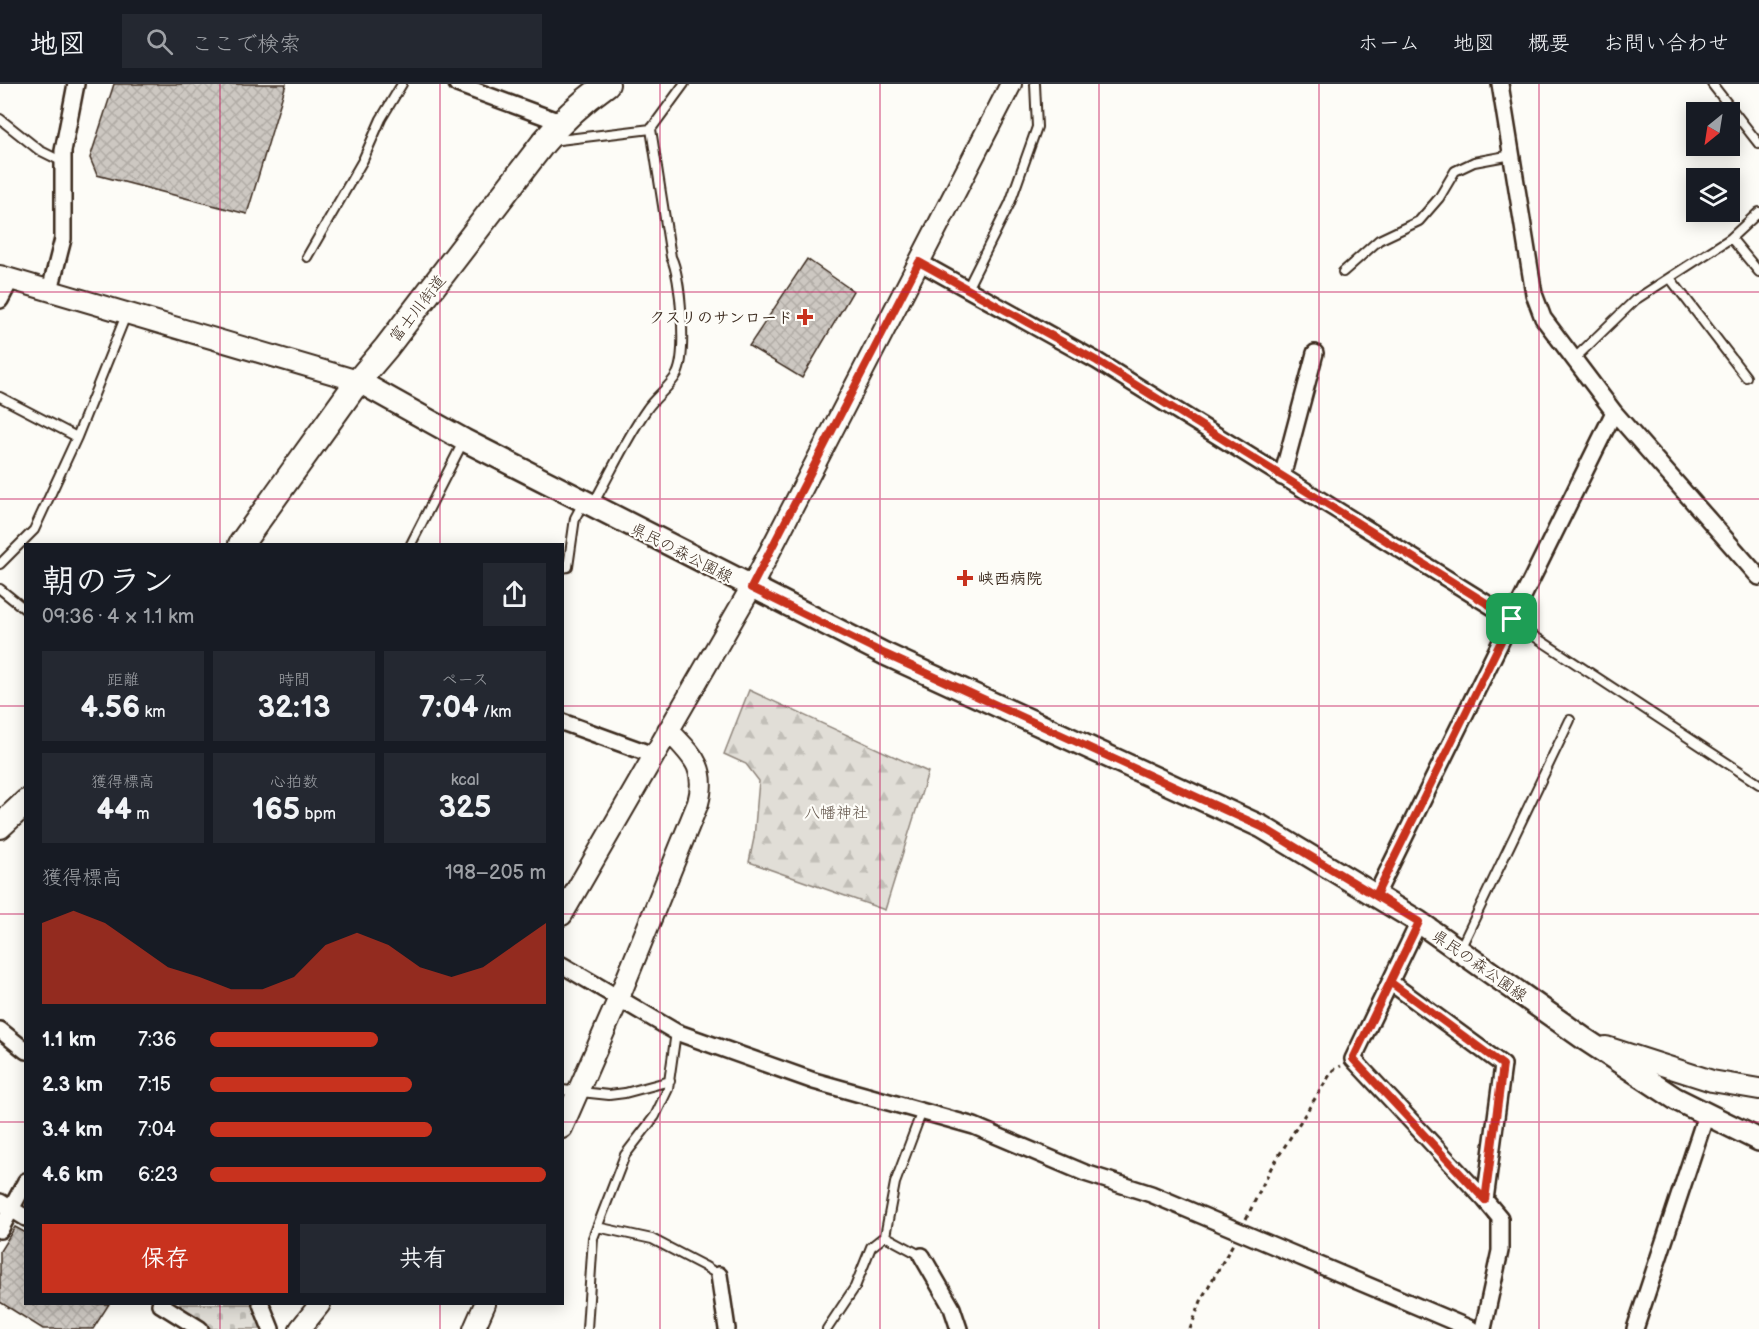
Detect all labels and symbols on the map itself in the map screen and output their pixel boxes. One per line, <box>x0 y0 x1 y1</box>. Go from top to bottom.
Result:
north arrow <box>1686 102 1740 156</box>
street label: 富士川街道 <box>386 272 450 346</box>
place label: クスリのサンロード <box>649 309 793 328</box>
marker: クスリのサンロード <box>798 310 812 324</box>
street label: 県民の森公園線 <box>627 519 736 587</box>
marker: 峡西病院 <box>956 569 974 587</box>
place label: 峡西病院 <box>978 570 1042 589</box>
pin <box>1486 593 1537 644</box>
park label: 八幡神社 <box>804 804 868 823</box>
street label: 県民の森公園線 <box>1428 926 1530 1006</box>

